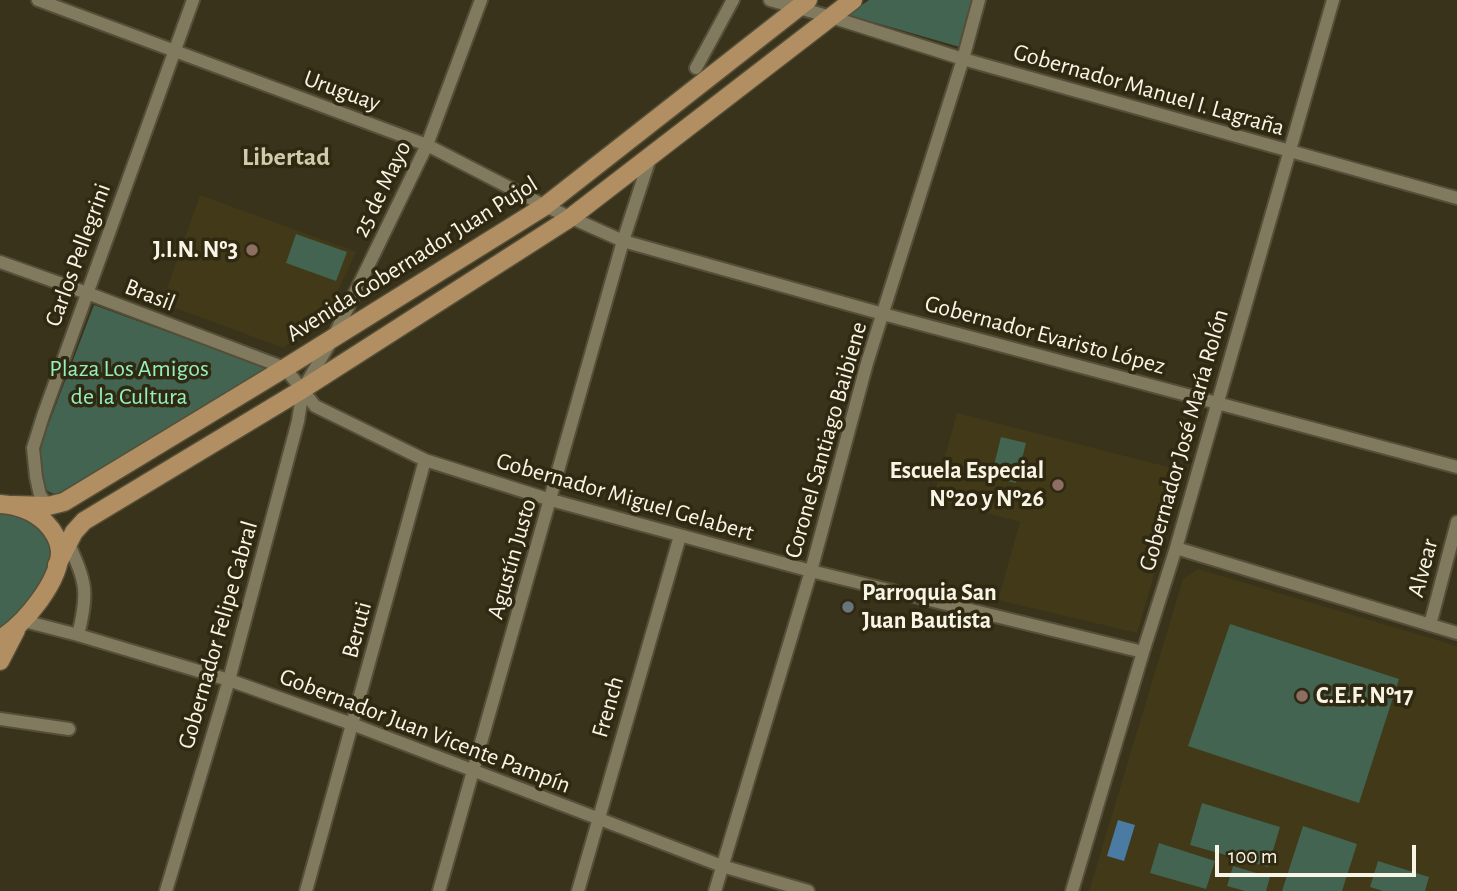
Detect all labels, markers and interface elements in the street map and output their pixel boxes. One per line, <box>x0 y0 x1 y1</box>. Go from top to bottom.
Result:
street label: Gobernador Manuel I. Lagraña <box>1010 37 1288 143</box>
street label: Uruguay <box>300 64 384 118</box>
street label: 25 de Mayo <box>346 136 418 242</box>
district label: Libertad <box>242 141 330 173</box>
street label: Avenida Gobernador Juan Pujol <box>281 170 543 348</box>
street label: Carlos Pellegrini <box>39 179 117 331</box>
place label: J.I.N. Nº3 <box>153 236 238 264</box>
marker: J.I.N. Nº3 <box>244 242 260 258</box>
street label: Brasil <box>121 272 179 318</box>
street label: Gobernador Evaristo López <box>922 289 1168 381</box>
street label: Gobernador José María Rolón <box>1133 306 1235 574</box>
street label: Coronel Santiago Baibiene <box>778 318 874 562</box>
park label: Plaza Los Amigos de la Cultura <box>49 355 209 411</box>
street label: Gobernador Miguel Gelabert <box>493 446 757 548</box>
place label: Escuela Especial Nº20 y Nº26 <box>890 457 1044 513</box>
marker: Escuela Especial Nº20 y Nº26 <box>1050 477 1066 493</box>
street label: Agustín Justo <box>481 495 543 623</box>
street label: Gobernador Felipe Cabral <box>172 518 264 752</box>
street label: Alvear <box>1401 536 1445 600</box>
place label: Parroquia San Juan Bautista <box>862 579 997 635</box>
street label: Beruti <box>336 599 378 661</box>
marker: Parroquia San Juan Bautista <box>840 599 856 615</box>
street label: Gobernador Juan Vicente Pampín <box>275 662 575 800</box>
street label: French <box>586 673 630 741</box>
place label: C.E.F. Nº17 <box>1316 682 1413 710</box>
marker: C.E.F. Nº17 <box>1294 688 1310 704</box>
scale bar <box>1219 832 1420 876</box>
text: 100 m <box>1228 846 1278 867</box>

